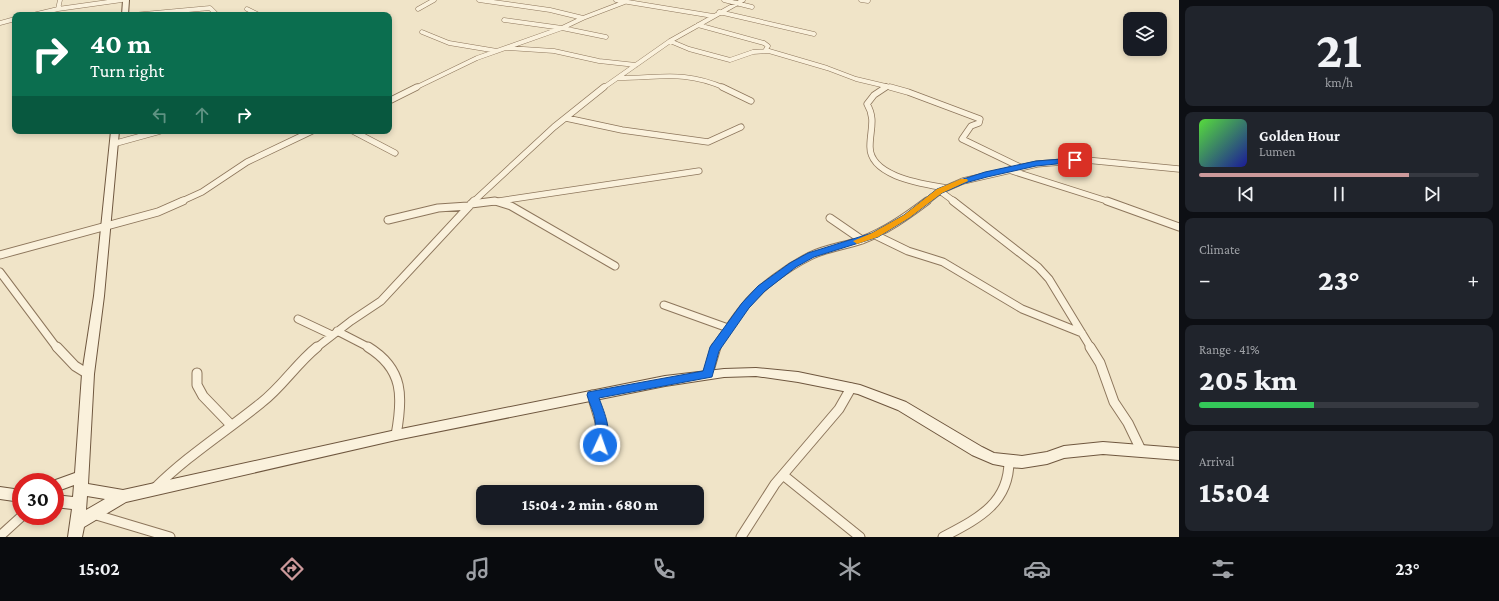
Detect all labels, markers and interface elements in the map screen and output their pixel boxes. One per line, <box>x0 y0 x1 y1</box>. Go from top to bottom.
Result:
map controls <box>1123 12 1167 56</box>
button: layers <box>1123 12 1167 56</box>
text: 21 <box>1316 20 1362 78</box>
icon: right <box>24 28 76 80</box>
text: 40 m <box>90 28 151 59</box>
text: Turn right <box>90 61 164 81</box>
text: km/h <box>1325 75 1353 90</box>
icon: left <box>149 104 171 126</box>
icon: ahead <box>191 104 213 126</box>
icon: right <box>233 104 255 126</box>
text: Golden Hour <box>1259 128 1340 144</box>
pin <box>1058 143 1092 177</box>
text: Lumen <box>1259 144 1295 159</box>
icon: arrive <box>1064 149 1086 171</box>
icon: previous <box>1235 183 1257 205</box>
icon: pause <box>1328 183 1350 205</box>
icon: next <box>1421 183 1443 205</box>
text: Climate <box>1199 242 1240 257</box>
text: 23° <box>1318 263 1360 296</box>
text: − <box>1199 267 1211 292</box>
text: + <box>1467 267 1479 292</box>
text: Range · 41% <box>1199 342 1260 357</box>
text: 205 km <box>1199 363 1297 396</box>
position arrow <box>579 424 621 466</box>
text: Arrival <box>1199 454 1234 469</box>
speed limit sign: 30 <box>12 473 64 525</box>
text: 15:04 <box>1199 475 1270 508</box>
text: 15:04 · 2 min · 680 m <box>522 497 658 513</box>
icon: directions <box>278 555 306 583</box>
icon: music <box>464 555 492 583</box>
icon: phone <box>650 555 678 583</box>
icon: climate <box>836 555 864 583</box>
icon: car <box>1023 555 1051 583</box>
icon: filters <box>1209 555 1237 583</box>
text: 15:02 <box>79 559 120 579</box>
text: 23° <box>1395 559 1420 579</box>

